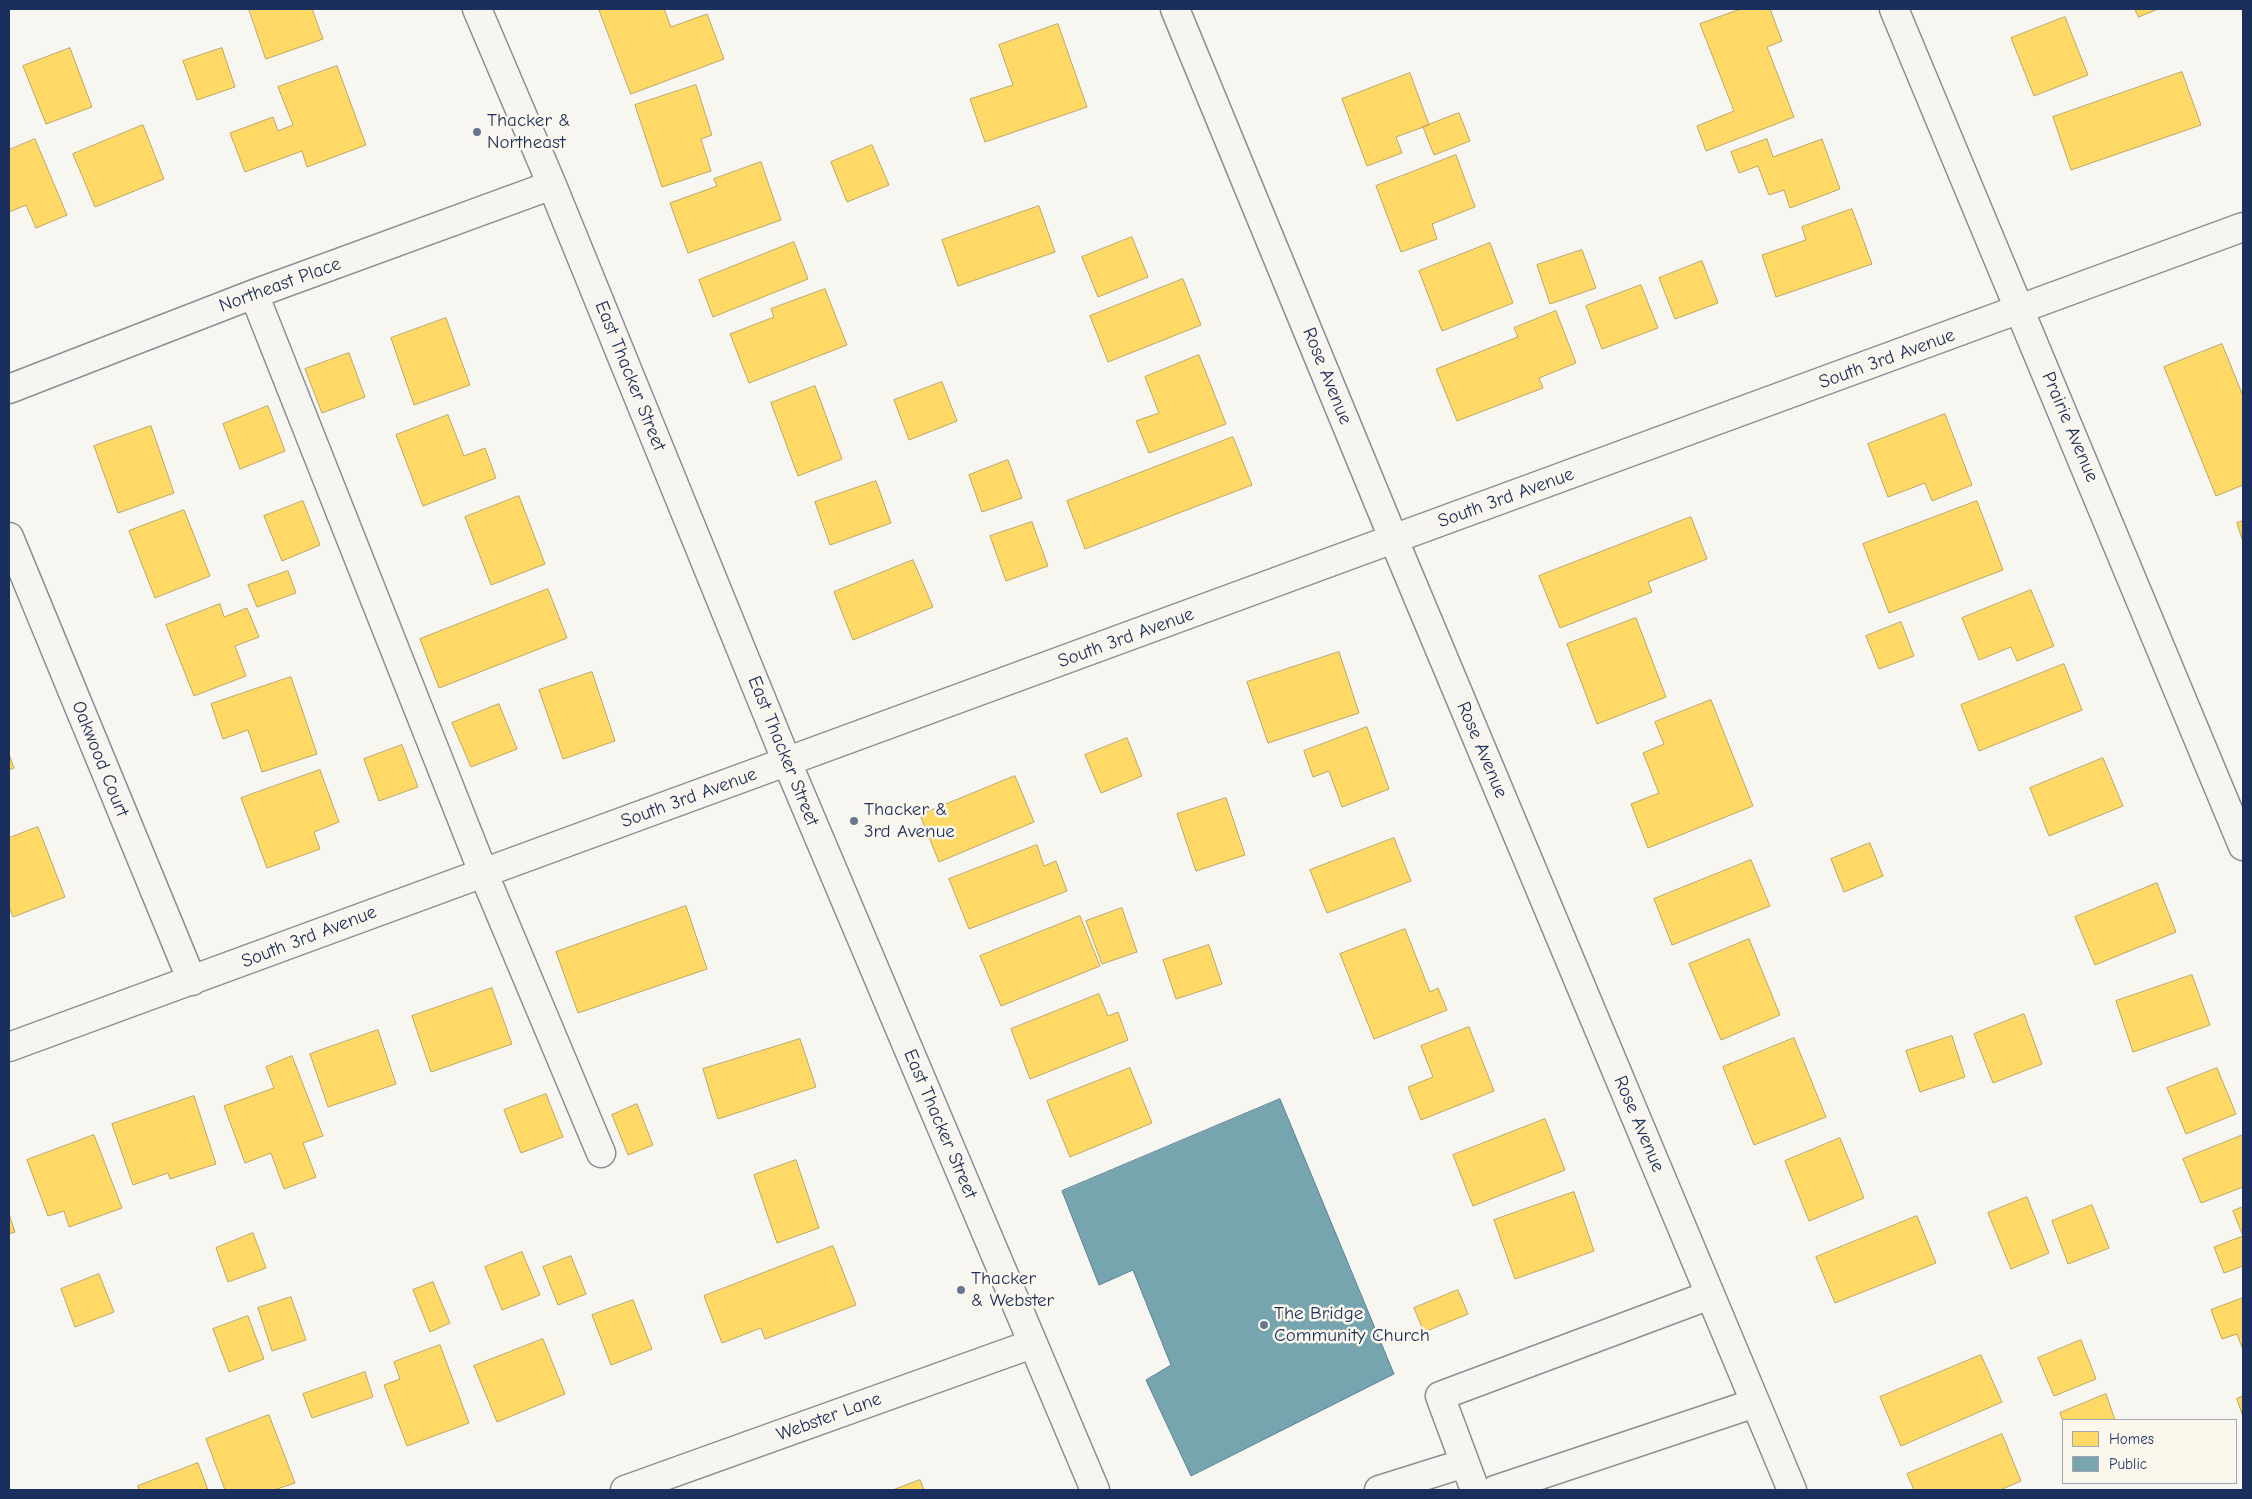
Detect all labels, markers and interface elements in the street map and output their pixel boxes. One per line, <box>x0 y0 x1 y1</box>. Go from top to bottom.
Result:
place label: Thacker & Northeast <box>487 110 571 154</box>
marker: Thacker & Northeast <box>471 126 483 138</box>
street label: Northeast Place <box>216 252 344 318</box>
street label: East Thacker Street <box>590 298 670 454</box>
street label: Rose Avenue <box>1297 324 1357 428</box>
street label: South 3rd Avenue <box>1816 324 1958 394</box>
street label: Prairie Avenue <box>2037 368 2103 486</box>
street label: South 3rd Avenue <box>1435 463 1577 533</box>
street label: South 3rd Avenue <box>1055 603 1197 673</box>
street label: East Thacker Street <box>743 673 823 829</box>
street label: Oakwood Court <box>66 698 134 820</box>
street label: Rose Avenue <box>1451 698 1513 802</box>
street label: South 3rd Avenue <box>618 763 760 833</box>
place label: Thacker & 3rd Avenue <box>864 799 955 843</box>
marker: Thacker & 3rd Avenue <box>848 815 860 827</box>
street label: South 3rd Avenue <box>238 901 380 973</box>
street label: East Thacker Street <box>898 1046 982 1202</box>
street label: Rose Avenue <box>1608 1072 1670 1176</box>
place label: Thacker & Webster <box>971 1268 1054 1312</box>
marker: Thacker & Webster <box>955 1284 967 1296</box>
place label: The Bridge Community Church <box>1274 1303 1430 1347</box>
marker: The Bridge Community Church <box>1258 1319 1270 1331</box>
street label: Webster Lane <box>773 1387 885 1447</box>
legend <box>2062 1419 2237 1484</box>
text: Homes <box>2109 1430 2154 1448</box>
text: Public <box>2109 1455 2147 1473</box>

